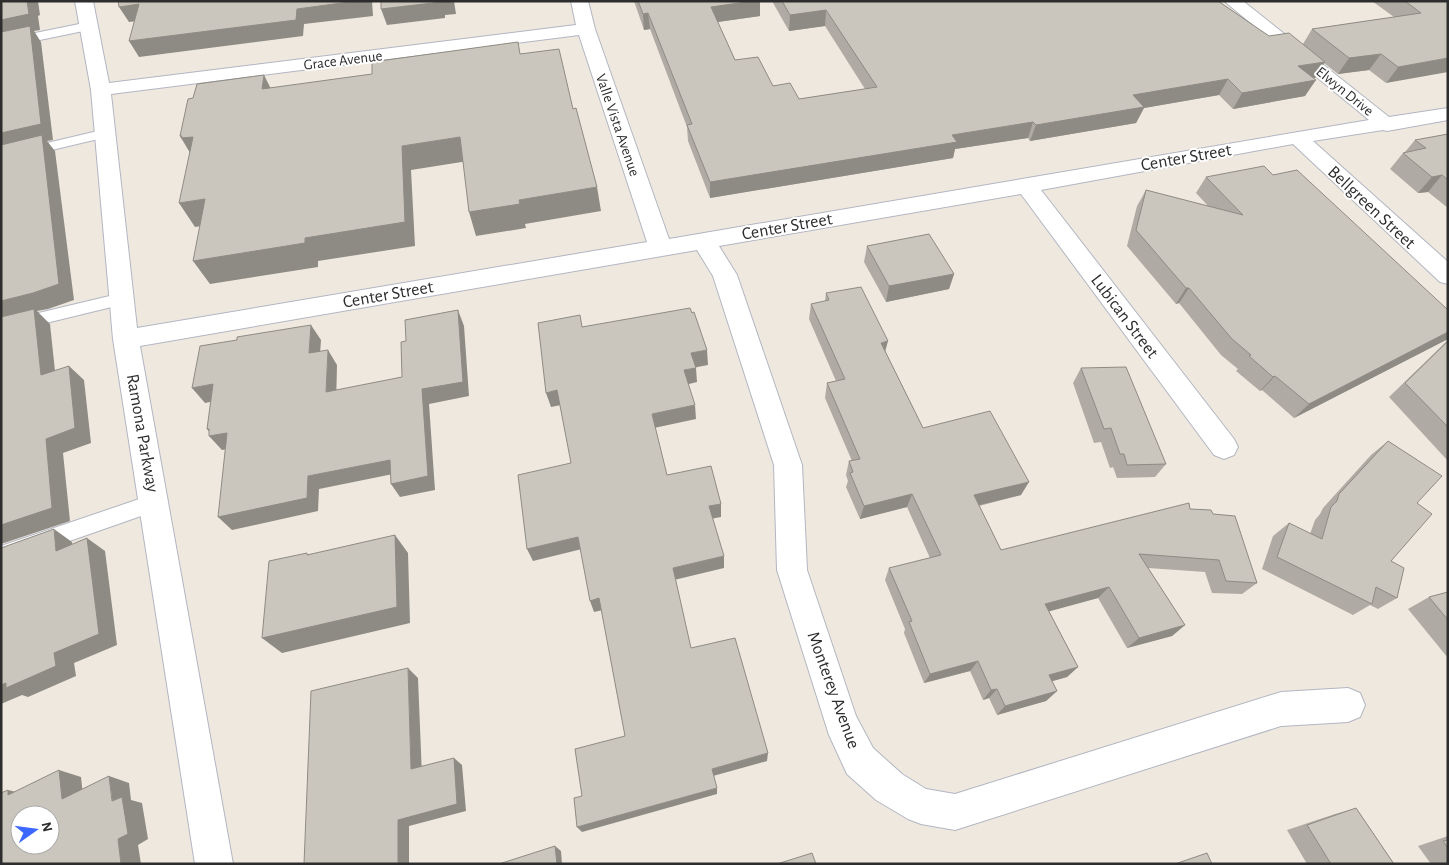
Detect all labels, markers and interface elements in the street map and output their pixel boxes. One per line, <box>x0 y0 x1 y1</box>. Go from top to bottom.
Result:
street label: Grace Avenue <box>303 48 383 73</box>
street label: Elwyn Drive <box>1313 64 1376 119</box>
street label: Valle Vista Avenue <box>593 72 642 178</box>
street label: Center Street <box>1140 141 1233 175</box>
street label: Bellgreen Street <box>1324 163 1419 253</box>
street label: Center Street <box>741 210 834 244</box>
street label: Lubican Street <box>1087 271 1162 362</box>
street label: Center Street <box>342 278 435 312</box>
street label: Ramona Parkway <box>123 372 161 494</box>
street label: Monterey Avenue <box>804 630 863 751</box>
north arrow <box>10 805 60 855</box>
text: N <box>39 821 55 834</box>

